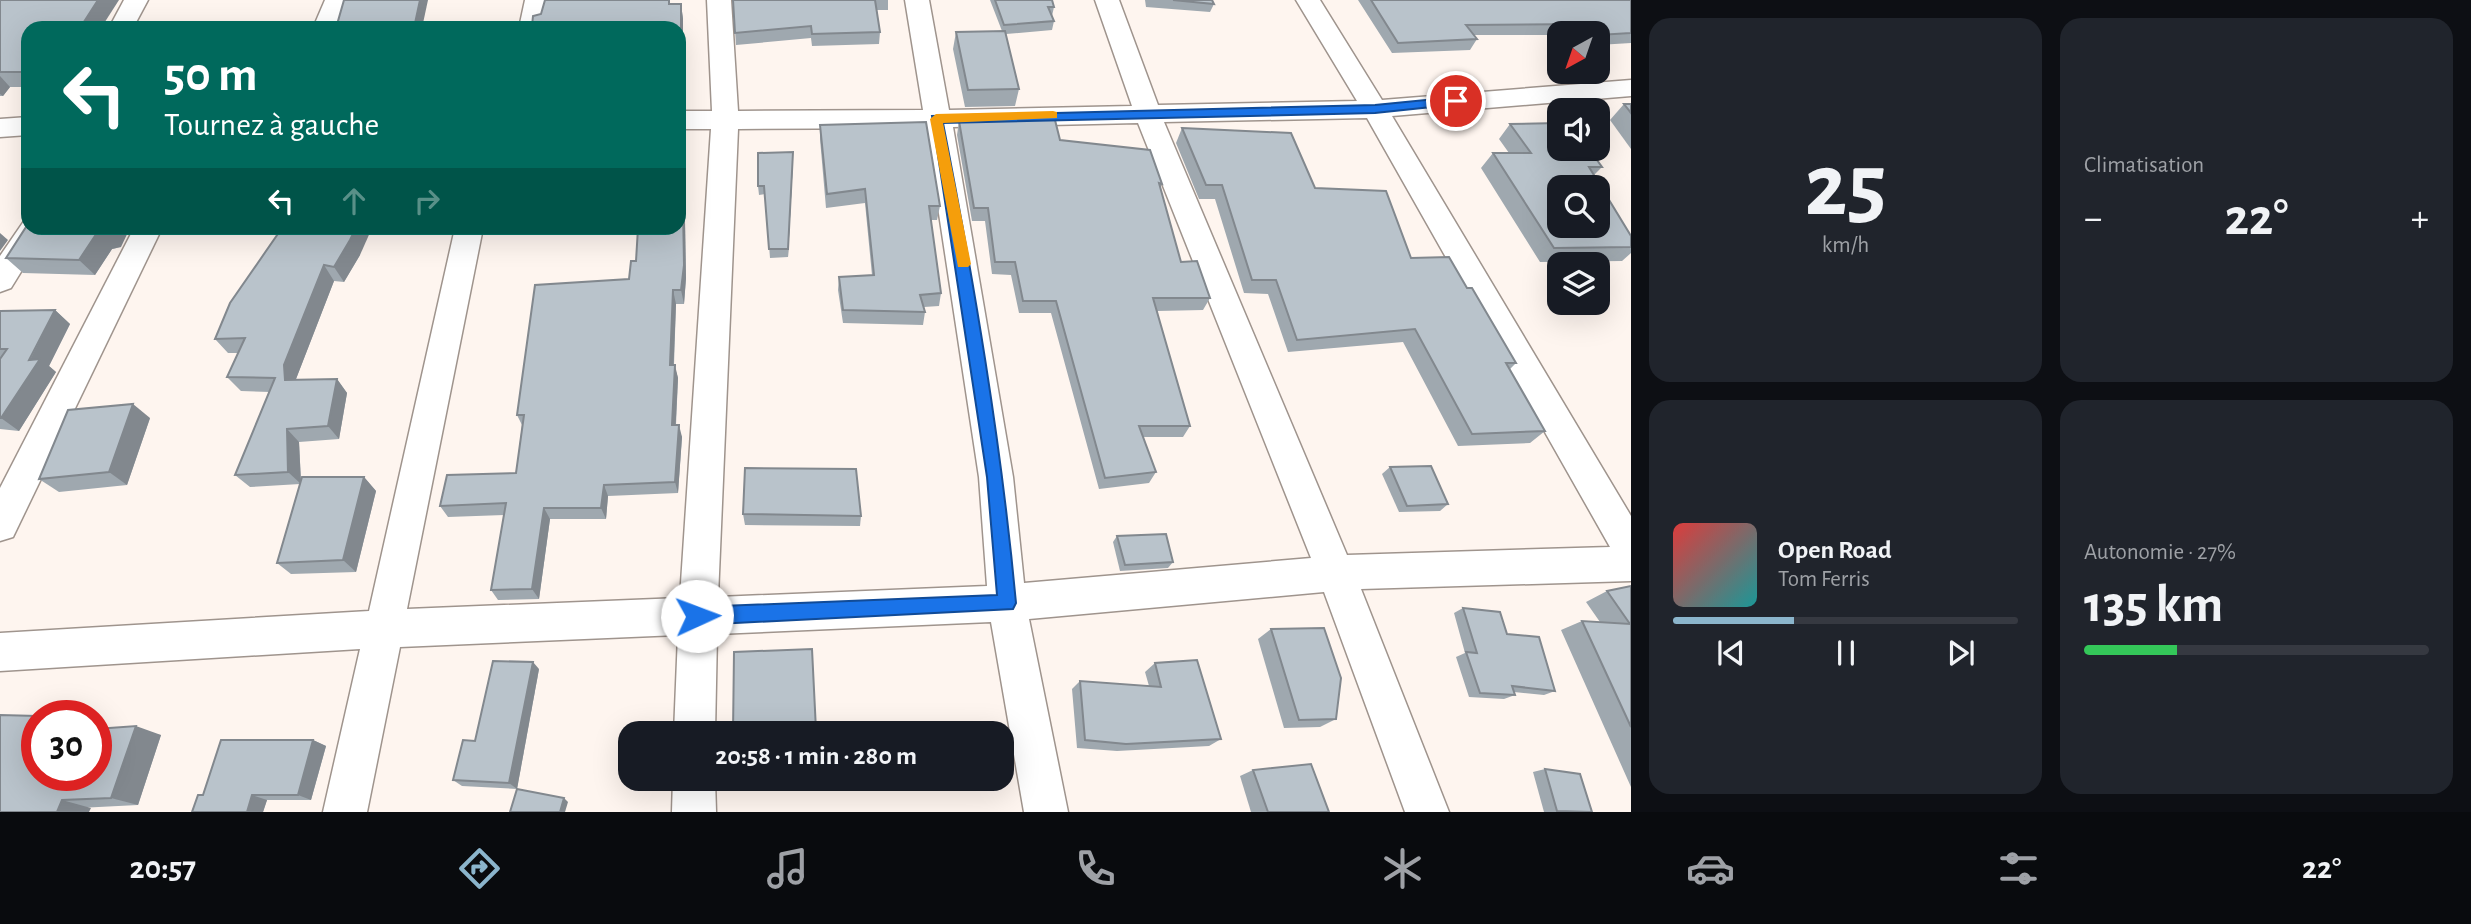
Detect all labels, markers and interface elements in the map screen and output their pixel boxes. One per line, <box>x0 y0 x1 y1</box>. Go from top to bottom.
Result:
north arrow <box>1547 21 1610 84</box>
map controls <box>1547 21 1610 315</box>
icon: left <box>49 49 140 140</box>
text: 50 m <box>164 51 258 100</box>
pin <box>1426 71 1486 131</box>
icon: arrive <box>1437 82 1475 120</box>
button: sound <box>1547 98 1610 161</box>
text: Tournez à gauche <box>164 109 379 141</box>
text: 25 <box>1804 141 1887 232</box>
text: Climatisation <box>2084 154 2204 177</box>
button: search <box>1547 175 1610 238</box>
icon: left <box>262 182 300 220</box>
icon: ahead <box>335 182 373 220</box>
icon: right <box>408 182 446 220</box>
text: 22° <box>2224 192 2289 244</box>
text: − <box>2084 200 2102 238</box>
text: + <box>2411 200 2429 238</box>
text: km/h <box>1822 234 1869 257</box>
button: layers <box>1547 252 1610 315</box>
text: Open Road <box>1778 537 1892 563</box>
text: Autonomie · 27% <box>2084 541 2236 564</box>
text: Tom Ferris <box>1778 568 1870 591</box>
position arrow <box>660 579 734 653</box>
text: 135 km <box>2084 579 2223 631</box>
icon: previous <box>1712 634 1750 672</box>
icon: pause <box>1827 634 1865 672</box>
icon: next <box>1942 634 1980 672</box>
speed limit sign: 30 <box>21 700 112 791</box>
text: 20:58 · 1 min · 280 m <box>715 743 917 769</box>
icon: directions <box>455 844 504 893</box>
icon: music <box>763 844 812 893</box>
icon: phone <box>1071 844 1120 893</box>
icon: climate <box>1378 844 1427 893</box>
icon: car <box>1686 844 1735 893</box>
icon: filters <box>1994 844 2043 893</box>
text: 20:57 <box>129 852 196 884</box>
text: 22° <box>2302 852 2341 884</box>

